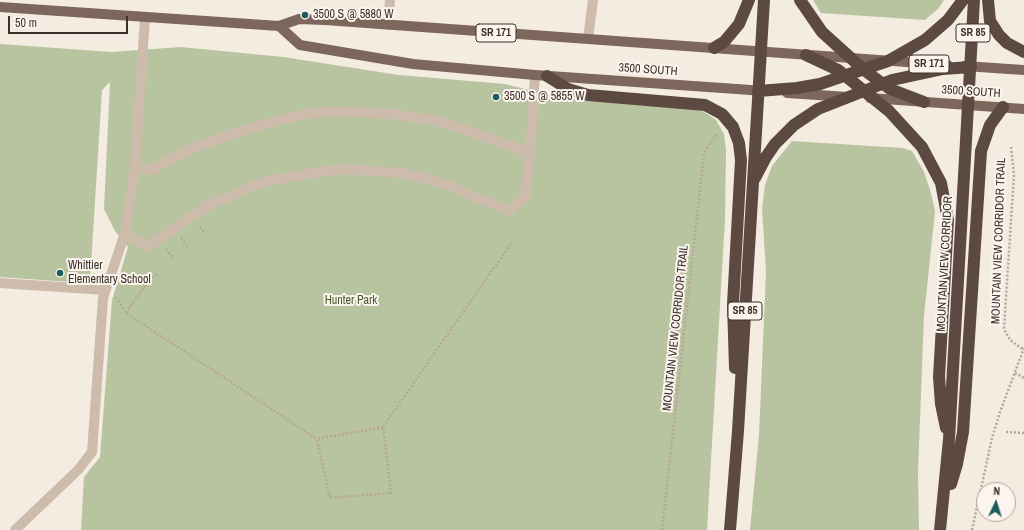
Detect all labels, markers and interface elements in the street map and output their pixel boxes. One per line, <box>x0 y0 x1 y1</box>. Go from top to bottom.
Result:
scale bar <box>10 8 130 34</box>
place label: 3500 S @ 5880 W <box>313 8 394 22</box>
marker: 3500 S @ 5880 W <box>300 10 310 20</box>
text: 50 m <box>15 15 37 31</box>
road number: SR 171 <box>476 24 516 42</box>
road number: SR 85 <box>956 24 990 42</box>
road number: SR 171 <box>909 55 949 73</box>
street label: 3500 SOUTH <box>618 61 678 79</box>
street label: 3500 SOUTH <box>941 83 1001 101</box>
place label: 3500 S @ 5855 W <box>504 90 585 104</box>
marker: 3500 S @ 5855 W <box>491 92 501 102</box>
street label: MOUNTAIN VIEW CORRIDOR TRAIL <box>989 158 1009 324</box>
street label: MOUNTAIN VIEW CORRIDOR <box>934 196 956 332</box>
street label: MOUNTAIN VIEW CORRIDOR TRAIL <box>660 244 692 412</box>
place label: Whittier Elementary School <box>68 259 151 287</box>
marker: Whittier Elementary School <box>55 268 65 278</box>
park label: Hunter Park <box>325 294 377 308</box>
road number: SR 85 <box>728 302 762 320</box>
north arrow <box>976 482 1016 522</box>
text: N <box>993 484 1000 498</box>

